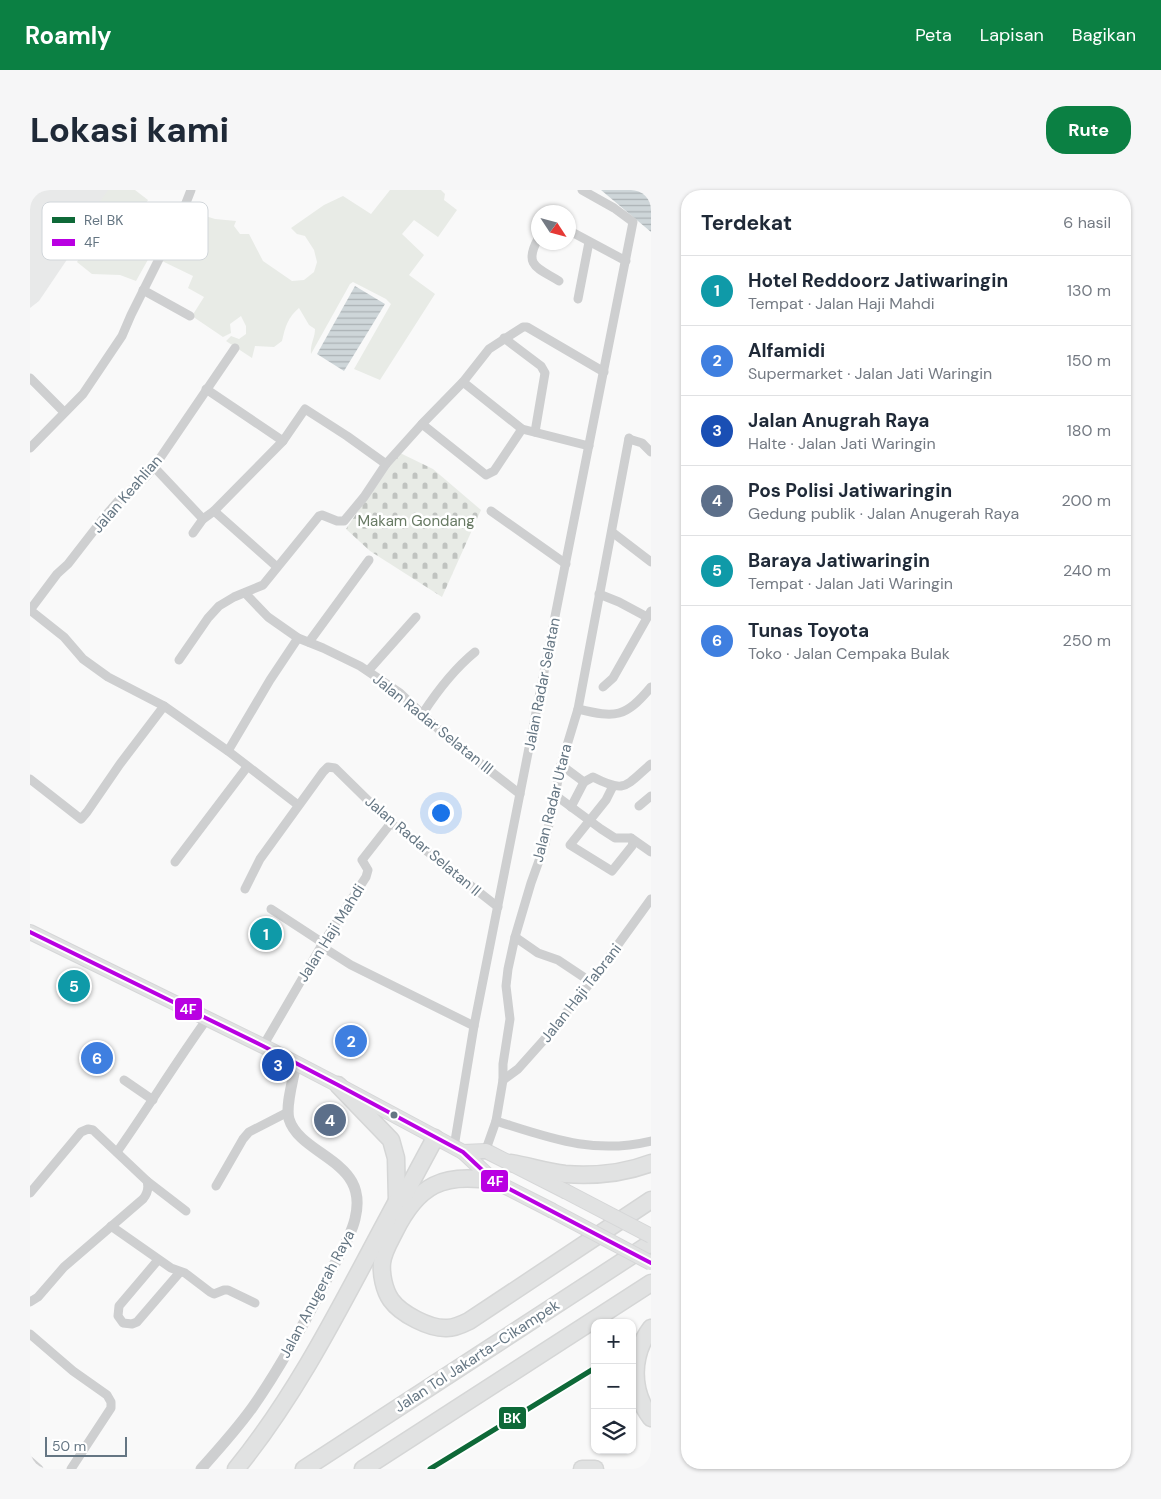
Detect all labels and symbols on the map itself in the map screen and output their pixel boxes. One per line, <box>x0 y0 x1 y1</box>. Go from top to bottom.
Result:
legend <box>42 202 208 260</box>
north arrow <box>531 205 576 250</box>
text: Rel BK <box>84 211 123 229</box>
text: 4F <box>84 233 100 251</box>
street label: Jalan Keahlian <box>88 451 166 537</box>
park label: Makam Gondang <box>357 511 475 531</box>
street label: Jalan Radar Selatan <box>519 616 565 752</box>
street label: Jalan Radar Selatan III <box>369 669 497 779</box>
street label: Jalan Radar Utara <box>528 742 576 864</box>
street label: Jalan Radar Selatan II <box>361 791 485 901</box>
your location <box>428 800 454 826</box>
street label: Jalan Haji Mahdi <box>293 880 369 986</box>
pin: 1 <box>250 915 282 953</box>
street label: Jalan Haji Tabrani <box>536 939 626 1047</box>
pin: 5 <box>58 967 90 1005</box>
line badge: 4F <box>174 997 203 1021</box>
text: 4F <box>180 1000 197 1018</box>
pin: 2 <box>335 1022 367 1060</box>
pin: 6 <box>81 1039 113 1077</box>
pin: 3 <box>262 1046 294 1084</box>
pin: 4 <box>314 1101 346 1139</box>
unlabelled marker <box>389 1110 399 1120</box>
line badge: 4F <box>480 1169 509 1193</box>
text: 4F <box>487 1172 504 1190</box>
street label: Jalan Anugerah Raya <box>275 1226 359 1362</box>
street label: Jalan Tol Jakarta–Cikampek <box>391 1295 564 1417</box>
line badge: BK <box>498 1406 527 1430</box>
text: BK <box>503 1409 521 1427</box>
scale bar <box>45 1434 128 1457</box>

